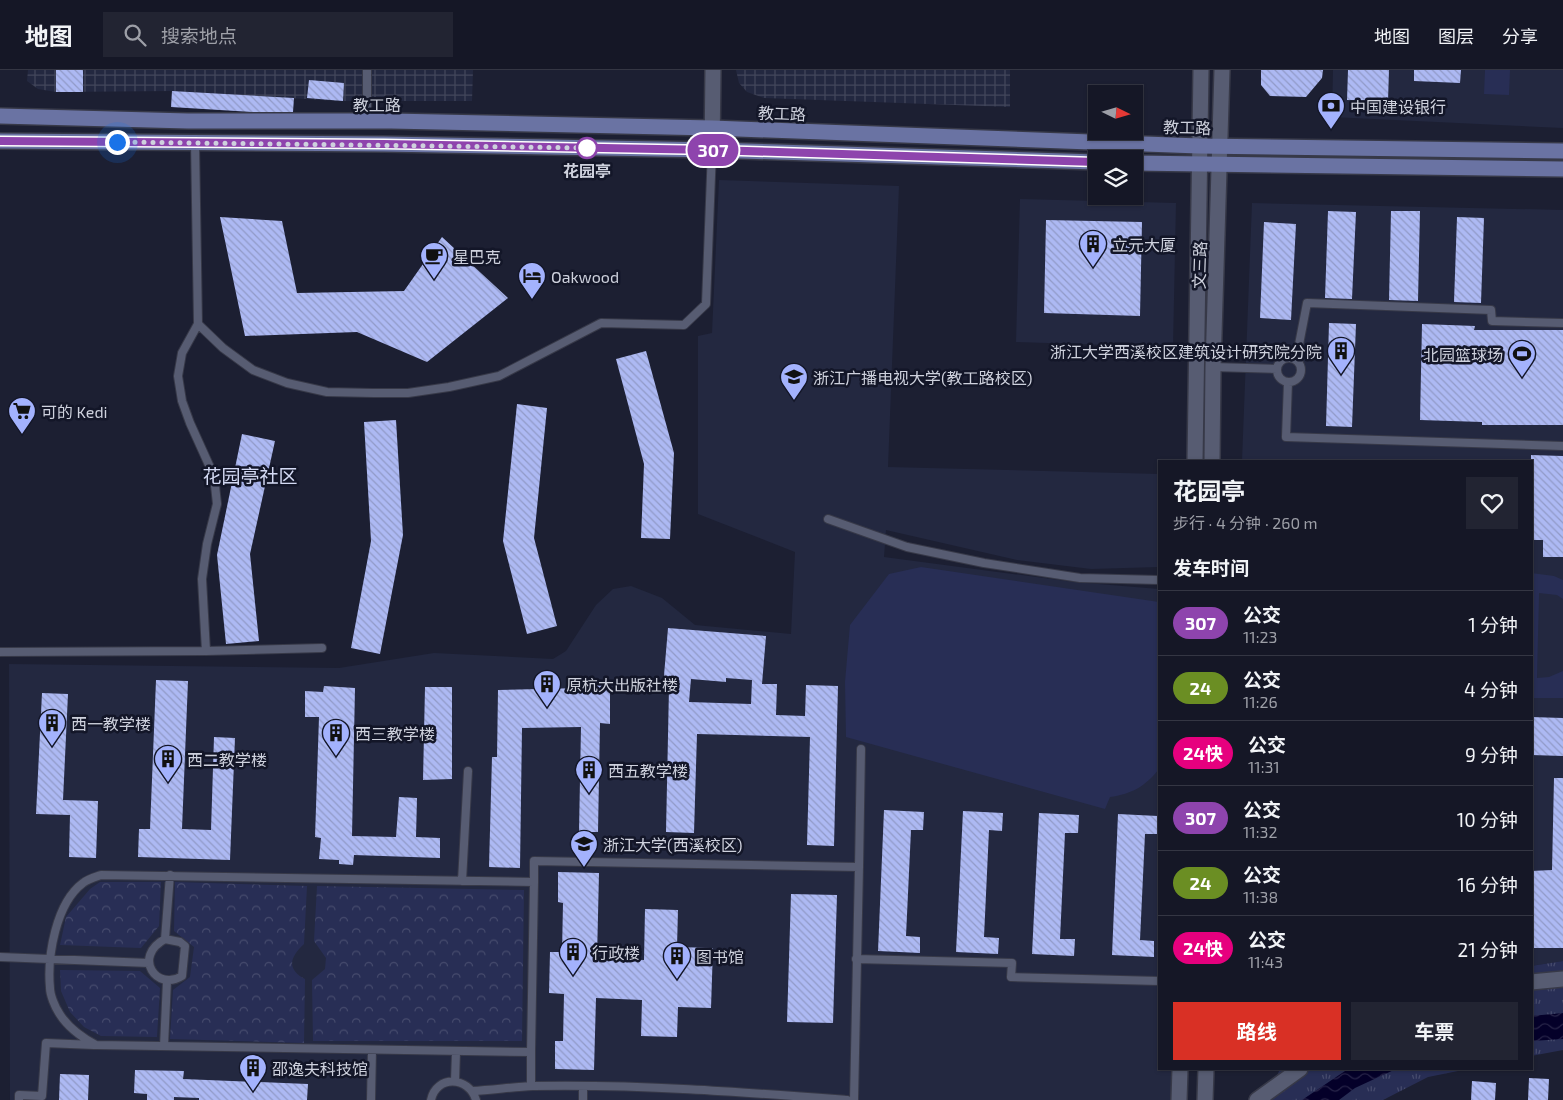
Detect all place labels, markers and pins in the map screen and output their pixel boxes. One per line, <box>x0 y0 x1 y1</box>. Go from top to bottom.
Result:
bank icon: 中国建设银行 <box>1316 91 1346 130</box>
place label: 中国建设银行 <box>1350 97 1446 116</box>
marker: 花园亭 <box>576 137 598 159</box>
place label: 花园亭 <box>563 161 611 180</box>
building icon: 立元大厦 <box>1078 229 1108 268</box>
place label: 立元大厦 <box>1112 235 1176 254</box>
cafe icon: 星巴克 <box>419 241 449 280</box>
place label: 星巴克 <box>453 247 501 266</box>
hotel icon: Oakwood <box>517 261 547 300</box>
place label: Oakwood <box>551 267 619 286</box>
building icon: 浙江大学西溪校区建筑设计研究院分院 <box>1326 336 1356 375</box>
sports icon: 北园篮球场 <box>1507 339 1537 378</box>
place label: 浙江大学西溪校区建筑设计研究院分院 <box>1050 342 1322 361</box>
place label: 北园篮球场 <box>1423 345 1503 364</box>
school or university icon: 浙江广播电视大学(教工路校区) <box>779 362 809 401</box>
place label: 浙江广播电视大学(教工路校区) <box>813 368 1033 387</box>
supermarket icon: 可的 Kedi <box>7 396 37 435</box>
place label: 可的 Kedi <box>41 402 108 421</box>
building icon: 原杭大出版社楼 <box>532 669 562 708</box>
place label: 原杭大出版社楼 <box>566 675 678 694</box>
building icon: 西一教学楼 <box>37 708 67 747</box>
place label: 西一教学楼 <box>71 714 151 733</box>
building icon: 西三教学楼 <box>321 718 351 757</box>
place label: 西三教学楼 <box>355 724 435 743</box>
building icon: 西二教学楼 <box>153 744 183 783</box>
place label: 西二教学楼 <box>187 750 267 769</box>
building icon: 西五教学楼 <box>574 755 604 794</box>
place label: 西五教学楼 <box>608 761 688 780</box>
school or university icon: 浙江大学(西溪校区) <box>569 829 599 868</box>
place label: 浙江大学(西溪校区) <box>603 835 743 854</box>
building icon: 行政楼 <box>558 937 588 976</box>
building icon: 图书馆 <box>662 941 692 980</box>
place label: 行政楼 <box>592 943 640 962</box>
place label: 图书馆 <box>696 947 744 966</box>
building icon: 邵逸夫科技馆 <box>238 1053 268 1092</box>
place label: 邵逸夫科技馆 <box>272 1059 368 1078</box>

